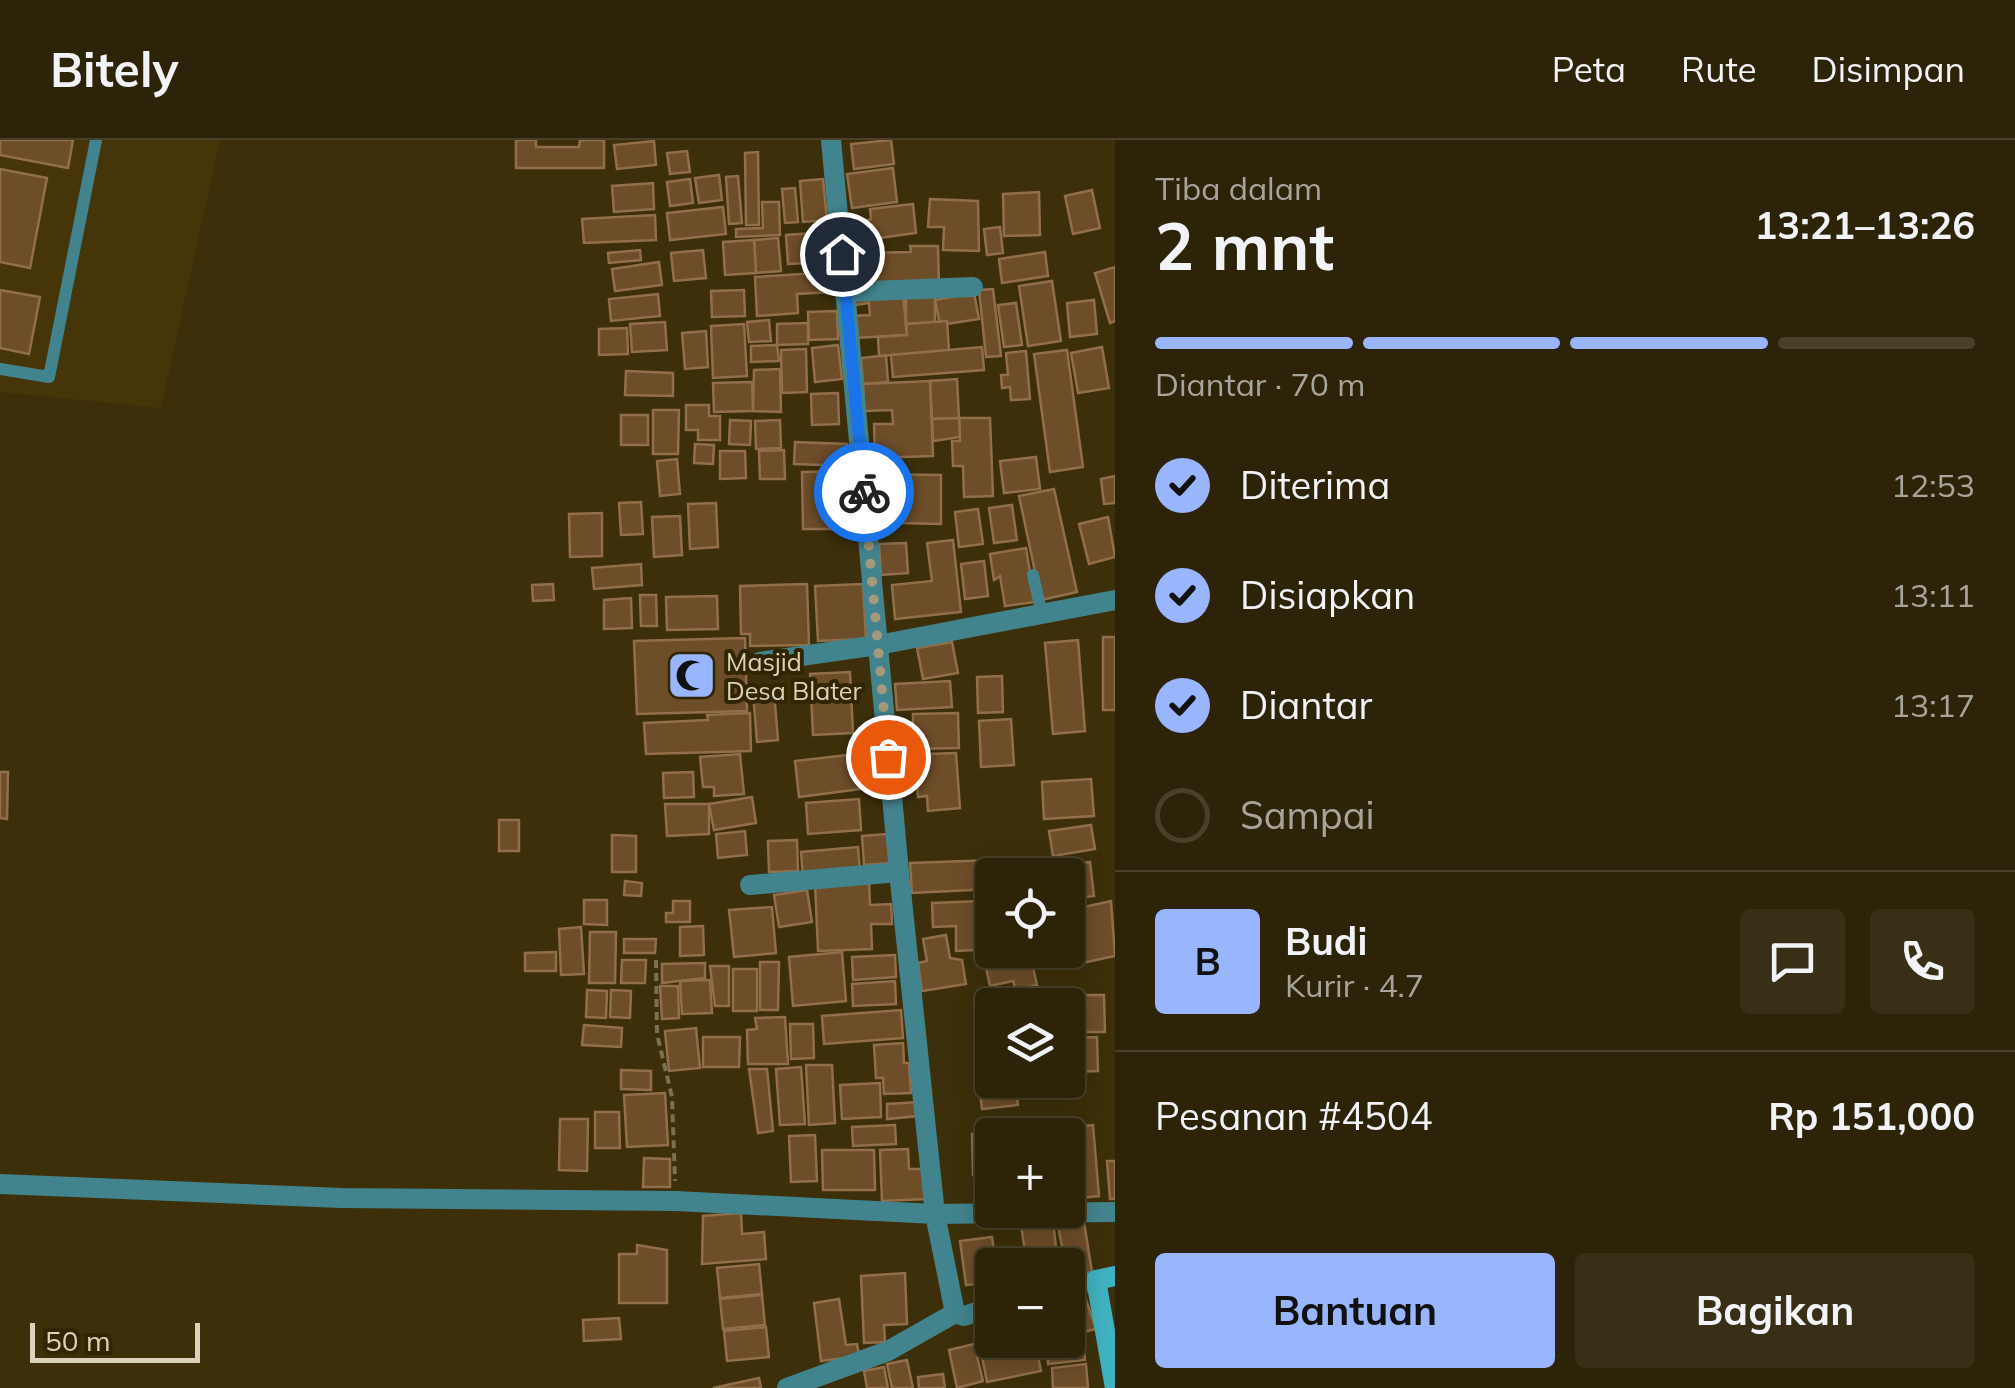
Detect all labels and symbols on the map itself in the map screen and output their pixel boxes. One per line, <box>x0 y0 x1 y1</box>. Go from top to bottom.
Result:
pin <box>800 212 885 297</box>
courier <box>814 442 914 542</box>
place label: Masjid Desa Blater <box>726 646 861 706</box>
mosque icon: Masjid Desa Blater <box>665 650 717 702</box>
pin <box>846 715 931 800</box>
scale bar <box>30 1318 200 1362</box>

